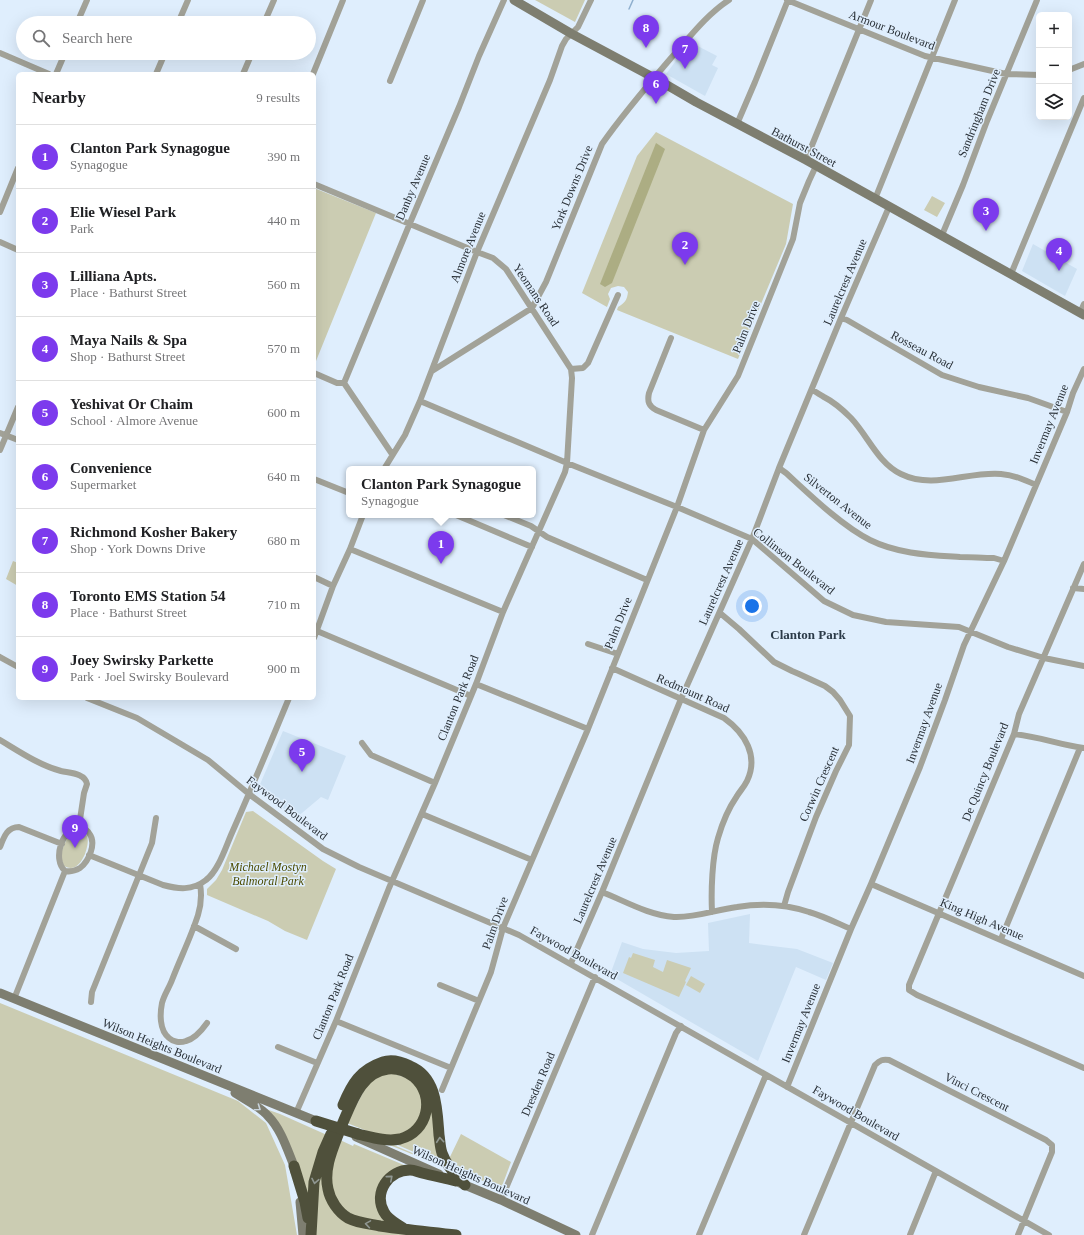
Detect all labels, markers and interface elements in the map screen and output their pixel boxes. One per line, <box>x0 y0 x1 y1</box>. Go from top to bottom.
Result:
street label: Armour Boulevard <box>847 7 937 53</box>
map controls <box>1036 12 1072 120</box>
button: + <box>1036 12 1072 48</box>
pin: 8 <box>633 15 659 48</box>
search box <box>16 16 316 60</box>
icon: search <box>30 27 52 49</box>
text: Search here <box>62 30 132 46</box>
pin: 7 <box>672 36 698 69</box>
button: − <box>1036 48 1072 84</box>
street label: Sandringham Drive <box>955 67 1003 159</box>
pin: 6 <box>643 71 669 104</box>
button: layers <box>1036 84 1072 120</box>
text: Nearby <box>32 88 86 107</box>
text: 9 results <box>256 90 300 105</box>
street label: Bathurst Street <box>769 124 840 170</box>
text: Clanton Park Synagogue <box>70 140 230 156</box>
street label: York Downs Drive <box>549 143 595 233</box>
text: 1 <box>42 149 48 164</box>
text: 390 m <box>267 149 300 164</box>
street label: Danby Avenue <box>393 152 433 222</box>
text: Synagogue <box>70 157 128 172</box>
pin: 3 <box>973 198 999 231</box>
text: Elie Wiesel Park <box>70 204 176 220</box>
street label: Almore Avenue <box>447 209 489 285</box>
text: 2 <box>42 213 48 228</box>
text: 440 m <box>267 213 300 228</box>
text: Park <box>70 221 94 236</box>
pin: 2 <box>672 232 698 265</box>
street label: Laurelcrest Avenue <box>820 237 870 327</box>
pin: 4 <box>1046 238 1072 271</box>
street label: Yeomans Road <box>510 261 562 329</box>
text: Lilliana Apts. <box>70 268 157 284</box>
text: 3 <box>42 277 48 292</box>
text: 560 m <box>267 277 300 292</box>
text: Place · Bathurst Street <box>70 285 187 300</box>
street label: Palm Drive <box>729 299 763 355</box>
street label: Rosseau Road <box>889 328 955 372</box>
text: Maya Nails & Spa <box>70 332 187 348</box>
text: 4 <box>42 341 48 356</box>
text: 570 m <box>267 341 300 356</box>
text: Shop · Bathurst Street <box>70 349 185 364</box>
street label: Invermay Avenue <box>1027 382 1071 466</box>
text: Yeshivat Or Chaim <box>70 396 193 412</box>
text: 5 <box>42 405 48 420</box>
text: 600 m <box>267 405 300 420</box>
text: School · Almore Avenue <box>70 413 198 428</box>
text: Convenience <box>70 460 152 476</box>
popup <box>346 466 536 518</box>
text: 6 <box>42 469 48 484</box>
text: 640 m <box>267 469 300 484</box>
street label: Silverton Avenue <box>801 470 875 532</box>
text: Clanton Park Synagogue <box>361 476 521 492</box>
text: Supermarket <box>70 477 136 492</box>
text: Synagogue <box>361 493 419 508</box>
text: Richmond Kosher Bakery <box>70 524 237 540</box>
street label: Collinson Boulevard <box>750 525 838 597</box>
pin: 1 <box>428 531 454 564</box>
text: 7 <box>42 533 48 548</box>
text: 680 m <box>267 533 300 548</box>
street label: Laurelcrest Avenue <box>696 537 746 627</box>
text: Shop · York Downs Drive <box>70 541 205 556</box>
text: Toronto EMS Station 54 <box>70 588 225 604</box>
street label: Palm Drive <box>601 595 635 651</box>
your location <box>742 596 762 616</box>
text: 8 <box>42 597 48 612</box>
text: 710 m <box>267 597 300 612</box>
text: Place · Bathurst Street <box>70 605 187 620</box>
district label: Clanton Park <box>770 627 847 642</box>
text: Joey Swirsky Parkette <box>70 652 213 668</box>
street label: Clanton Park Road <box>434 653 482 743</box>
text: 9 <box>42 661 48 676</box>
text: 900 m <box>267 661 300 676</box>
text: Park · Joel Swirsky Boulevard <box>70 669 229 684</box>
street label: Redmount Road <box>654 671 732 715</box>
street label: Invermay Avenue <box>903 681 945 765</box>
street label: De Quincy Boulevard <box>959 721 1011 823</box>
pin: 5 <box>289 739 315 772</box>
street label: Corwin Crescent <box>796 744 842 824</box>
street label: Faywood Boulevard <box>244 773 330 843</box>
pin: 9 <box>62 815 88 848</box>
street label: Laurelcrest Avenue <box>570 835 620 925</box>
park label: Michael Mostyn Balmoral Park <box>228 860 307 888</box>
street label: Palm Drive <box>479 895 511 951</box>
street label: King High Avenue <box>938 895 1026 943</box>
street label: Faywood Boulevard <box>528 923 620 983</box>
street label: Clanton Park Road <box>309 952 357 1042</box>
street label: Invermay Avenue <box>779 981 823 1065</box>
street label: Wilson Heights Boulevard <box>100 1016 224 1076</box>
street label: Dresden Road <box>518 1050 558 1118</box>
street label: Vinci Crescent <box>942 1070 1012 1115</box>
street label: Faywood Boulevard <box>810 1083 902 1143</box>
one-way arrow <box>254 1103 261 1111</box>
one-way arrow <box>436 1137 445 1143</box>
street label: Wilson Heights Boulevard <box>410 1143 532 1207</box>
one-way arrow <box>385 1176 393 1183</box>
one-way arrow <box>311 1178 320 1184</box>
one-way arrow <box>365 1220 371 1229</box>

